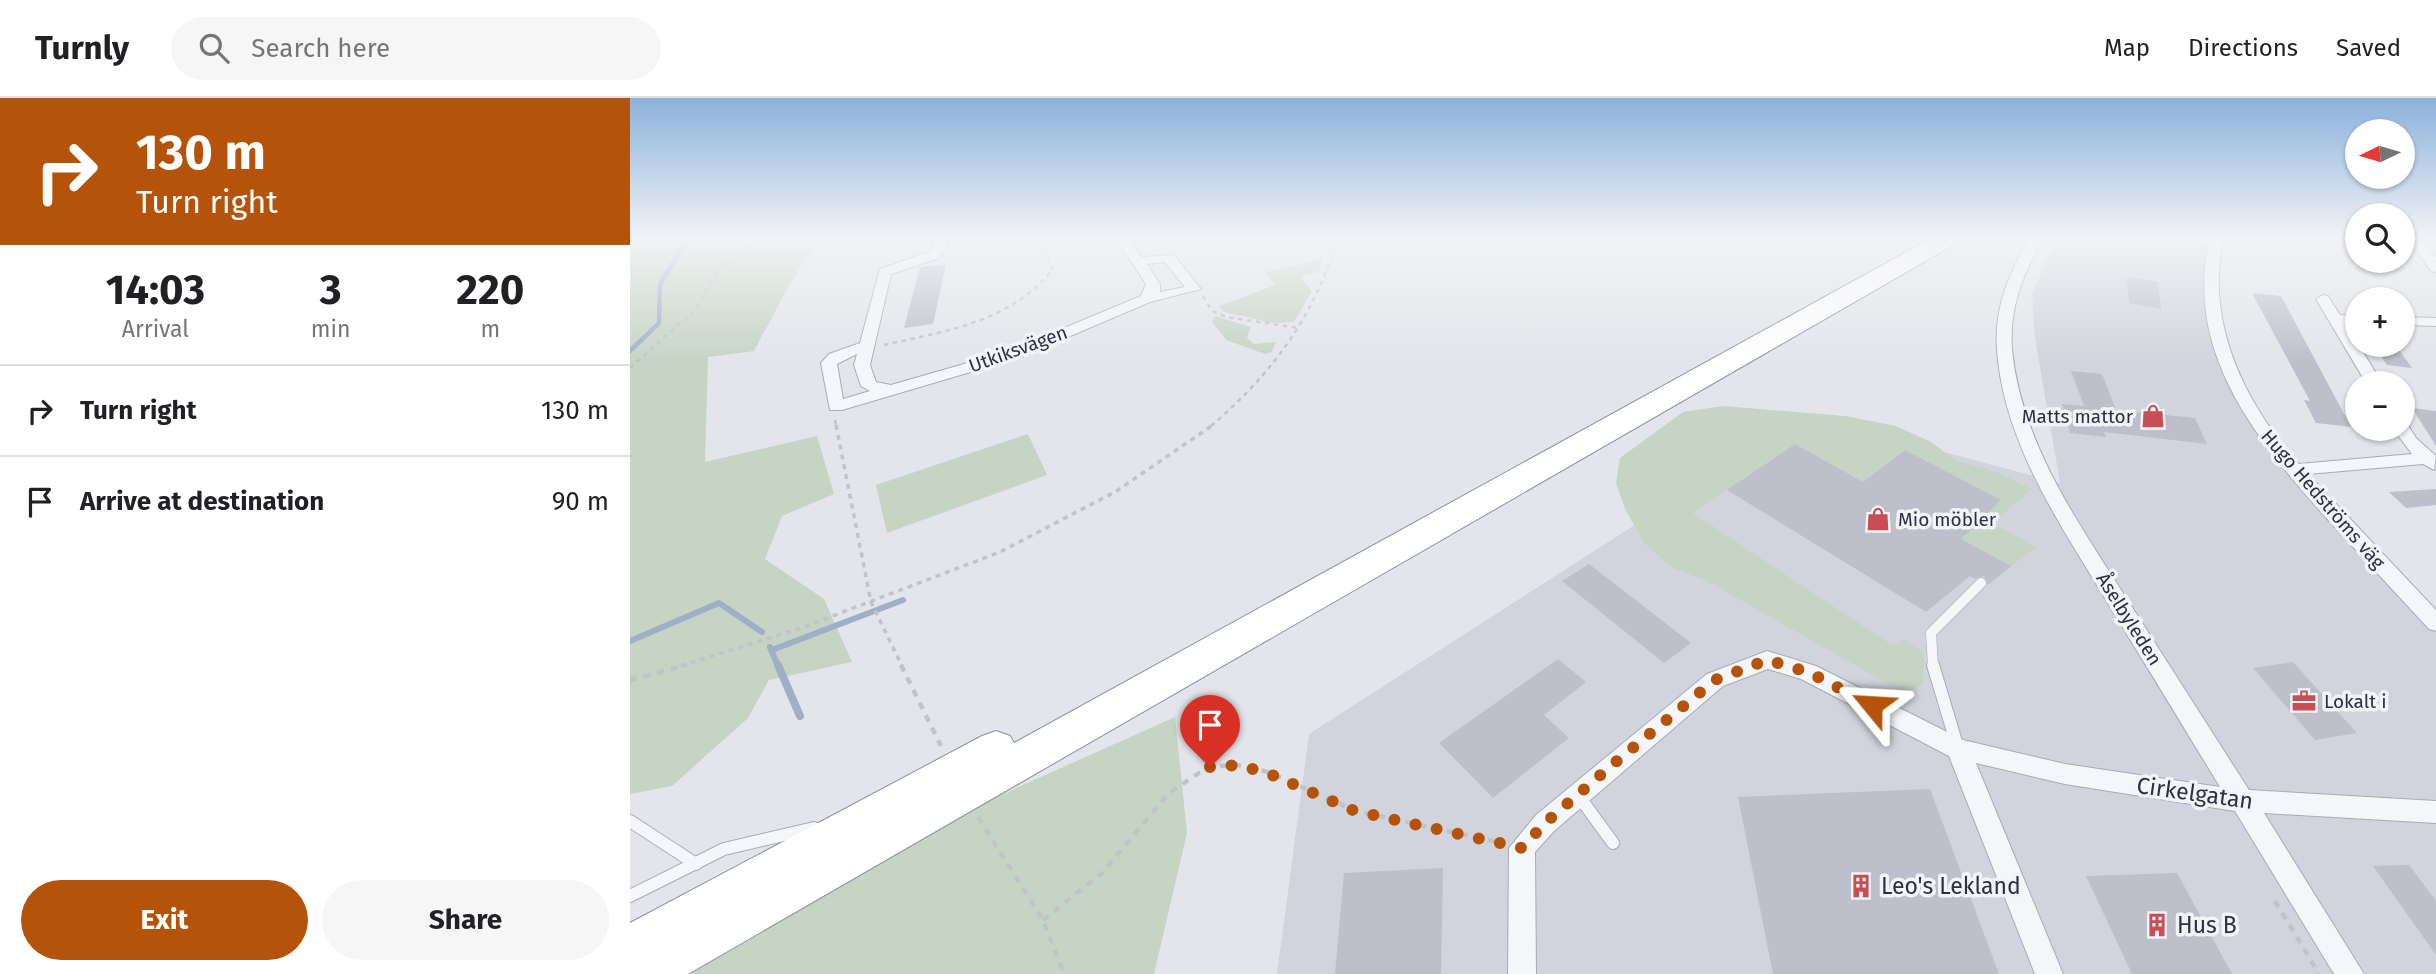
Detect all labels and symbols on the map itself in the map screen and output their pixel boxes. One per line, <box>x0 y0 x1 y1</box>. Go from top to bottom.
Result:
north arrow <box>2345 119 2415 189</box>
street label: Utkiksvägen <box>966 321 1070 377</box>
shop icon: Matts mattor <box>2139 402 2167 430</box>
place label: Matts mattor <box>2022 405 2134 428</box>
street label: Hugo Hedströms väg <box>2256 425 2390 573</box>
shop icon: Mio möbler <box>1864 505 1892 533</box>
place label: Mio möbler <box>1898 508 1997 531</box>
street label: Åselbyleden <box>2091 568 2167 670</box>
position arrow <box>1835 668 1909 742</box>
office icon: Lokalt i <box>2290 687 2318 715</box>
place label: Lokalt i <box>2324 690 2387 713</box>
pin <box>1180 695 1240 767</box>
street label: Cirkelgatan <box>2135 771 2255 815</box>
building icon: Leo's Lekland <box>1847 872 1875 900</box>
place label: Leo's Lekland <box>1881 872 2021 900</box>
building icon: Hus B <box>2143 911 2171 939</box>
place label: Hus B <box>2177 911 2237 939</box>

